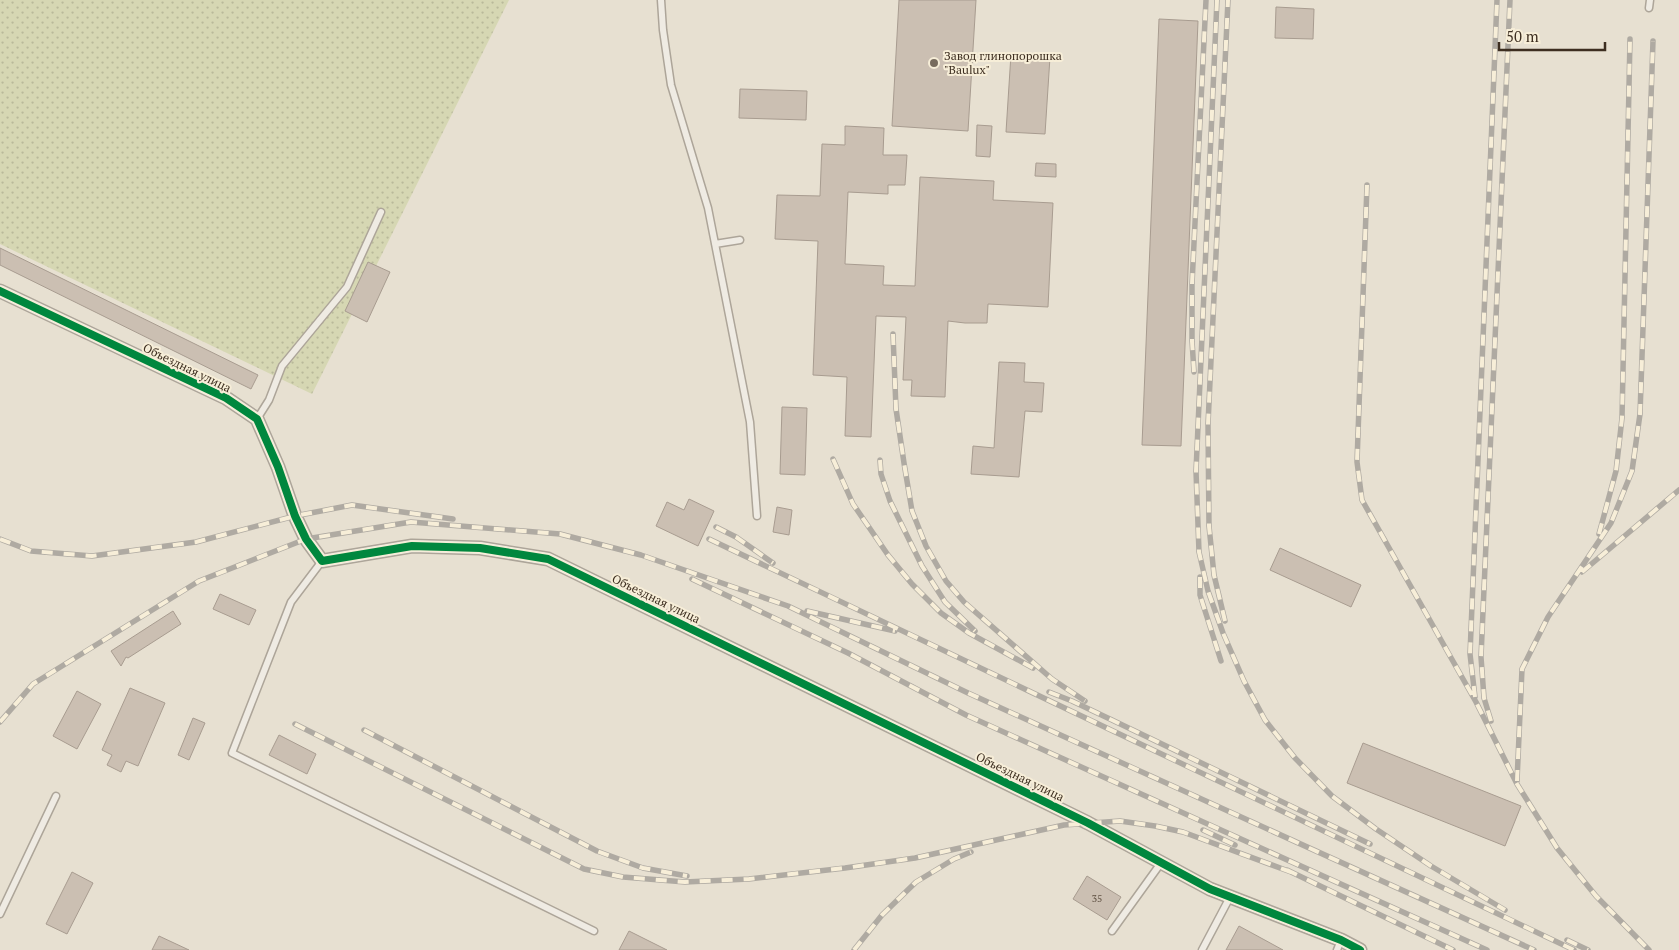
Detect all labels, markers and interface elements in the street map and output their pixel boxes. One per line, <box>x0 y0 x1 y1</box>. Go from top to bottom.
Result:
scale bar <box>1499 20 1605 52</box>
text: 50 m <box>1506 26 1539 46</box>
place label: Завод глинопорошка "Baulux" <box>944 48 1062 77</box>
marker: Завод глинопорошка "Baulux" <box>928 57 940 69</box>
street label: Объездная улица <box>141 340 234 395</box>
street label: Объездная улица <box>610 571 703 626</box>
street label: Объездная улица <box>974 749 1067 804</box>
house number: 35 <box>1092 892 1102 905</box>

